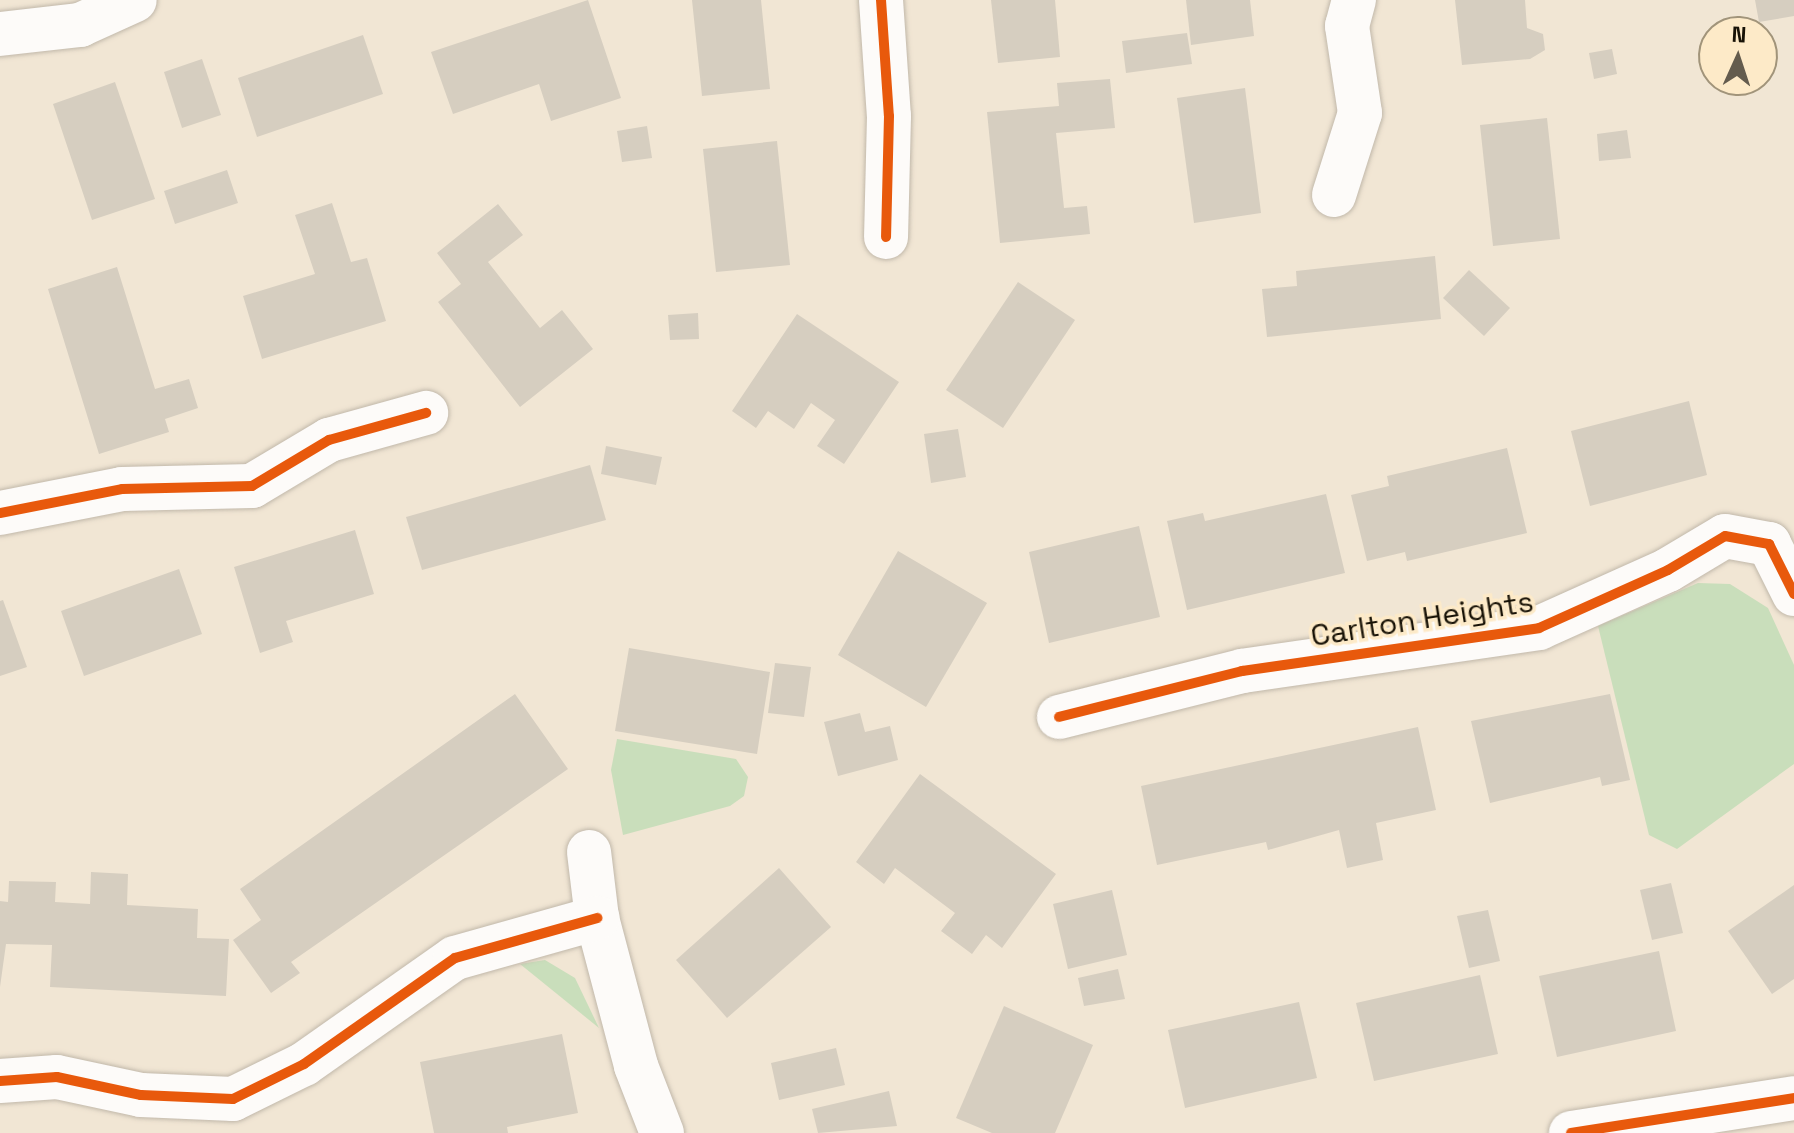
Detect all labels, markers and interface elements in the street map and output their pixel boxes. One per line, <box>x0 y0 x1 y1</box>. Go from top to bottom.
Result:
north arrow <box>1698 16 1778 96</box>
text: N <box>1731 20 1747 48</box>
street label: Carlton Heights <box>1308 584 1536 654</box>

